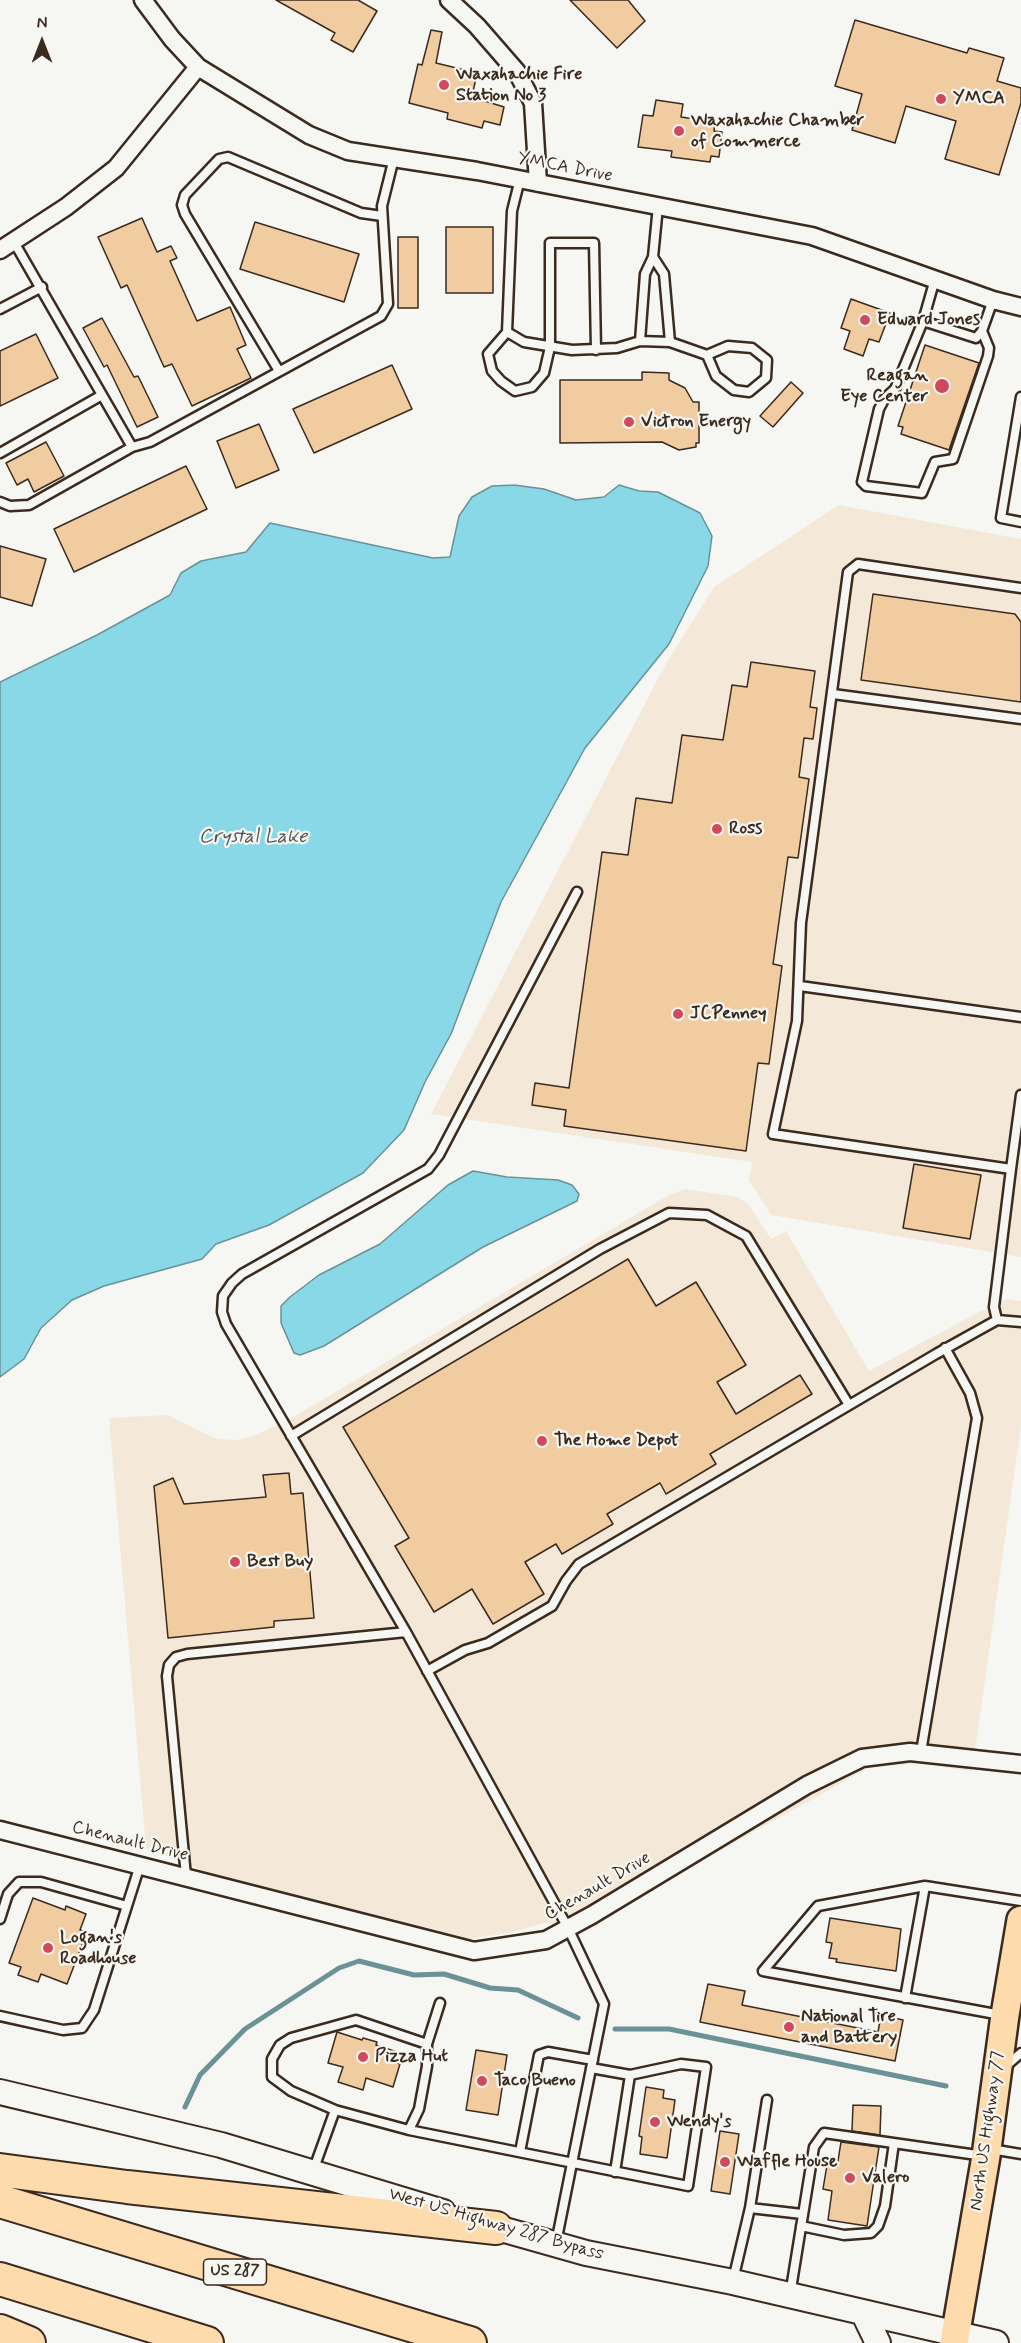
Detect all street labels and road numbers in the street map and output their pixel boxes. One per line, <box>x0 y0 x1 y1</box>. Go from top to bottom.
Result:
street label: YMCA Drive <box>516 148 614 188</box>
street label: Chenault Drive <box>70 1817 190 1867</box>
street label: Chenault Drive <box>541 1848 655 1926</box>
street label: North US Highway 77 <box>966 2050 1010 2212</box>
street label: West US Highway 287 Bypass <box>386 2184 606 2266</box>
road number: US 287 <box>204 2259 266 2285</box>

